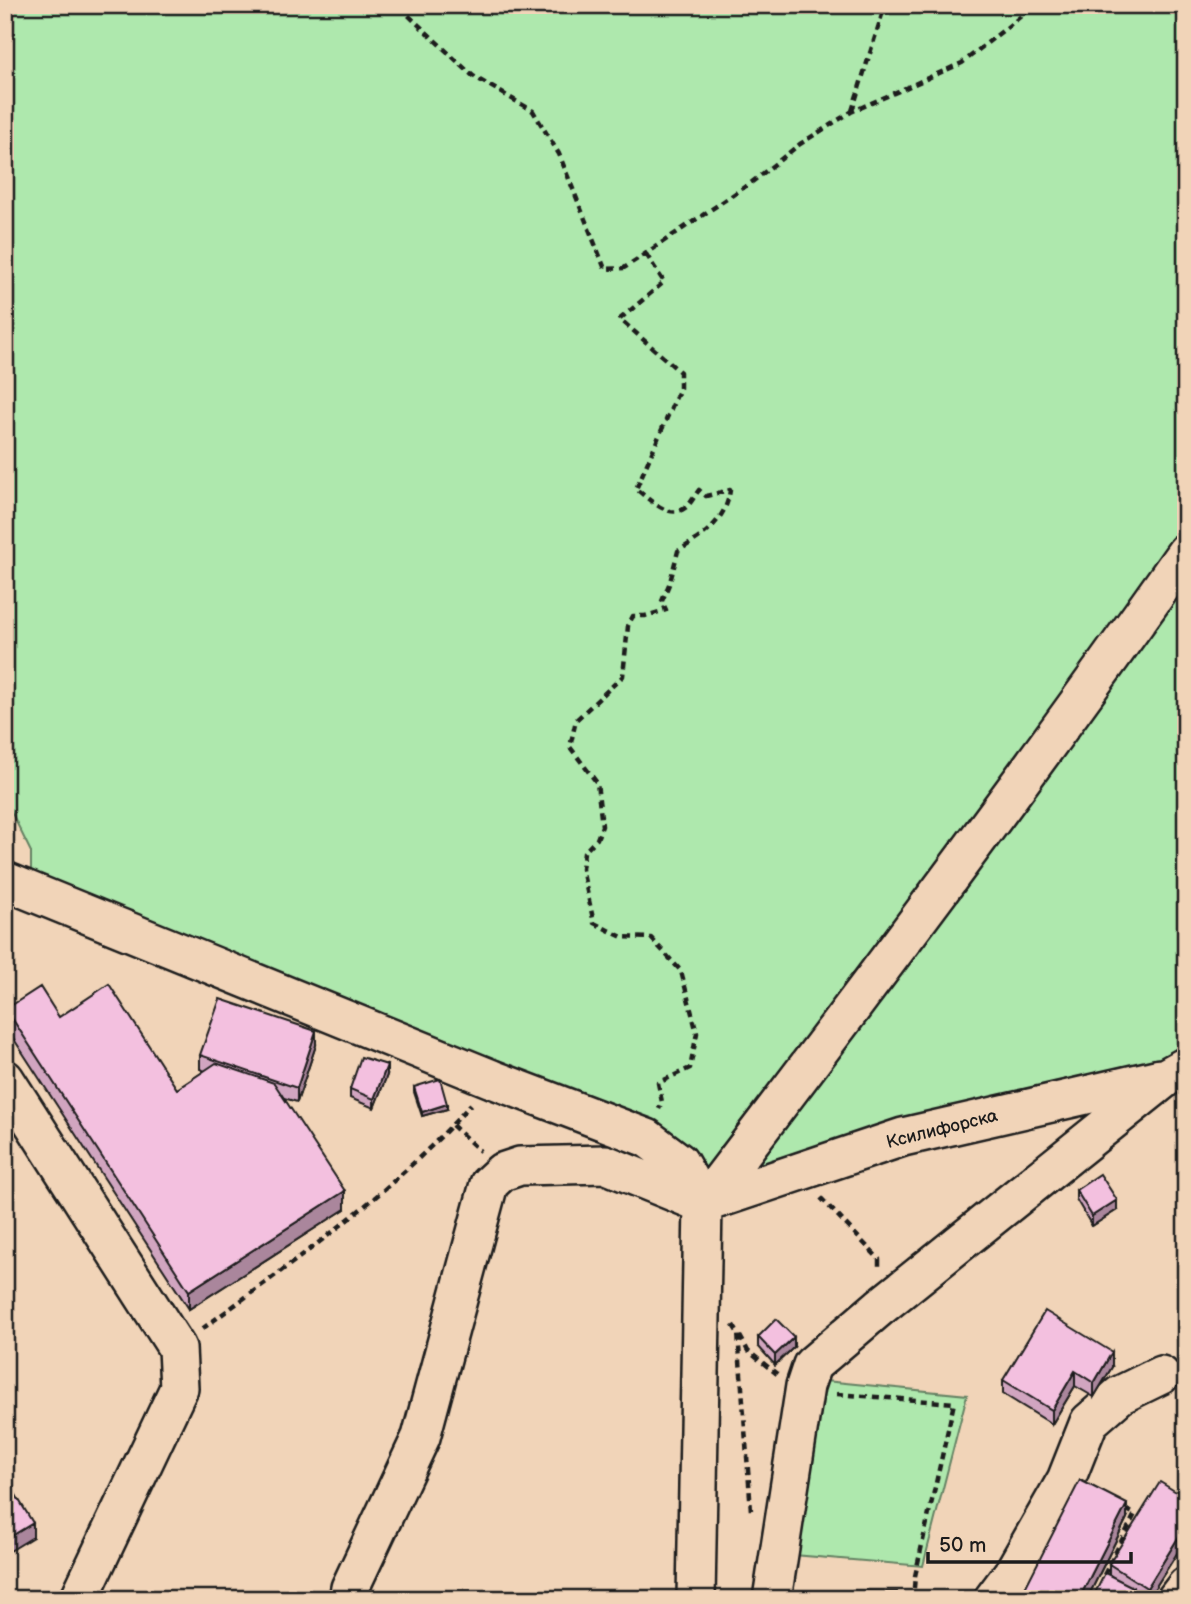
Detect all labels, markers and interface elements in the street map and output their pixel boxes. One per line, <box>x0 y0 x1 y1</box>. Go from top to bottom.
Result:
street label: Ксилифорска <box>884 1105 1000 1153</box>
scale bar <box>928 1520 1132 1564</box>
text: 50 m <box>939 1533 986 1558</box>

